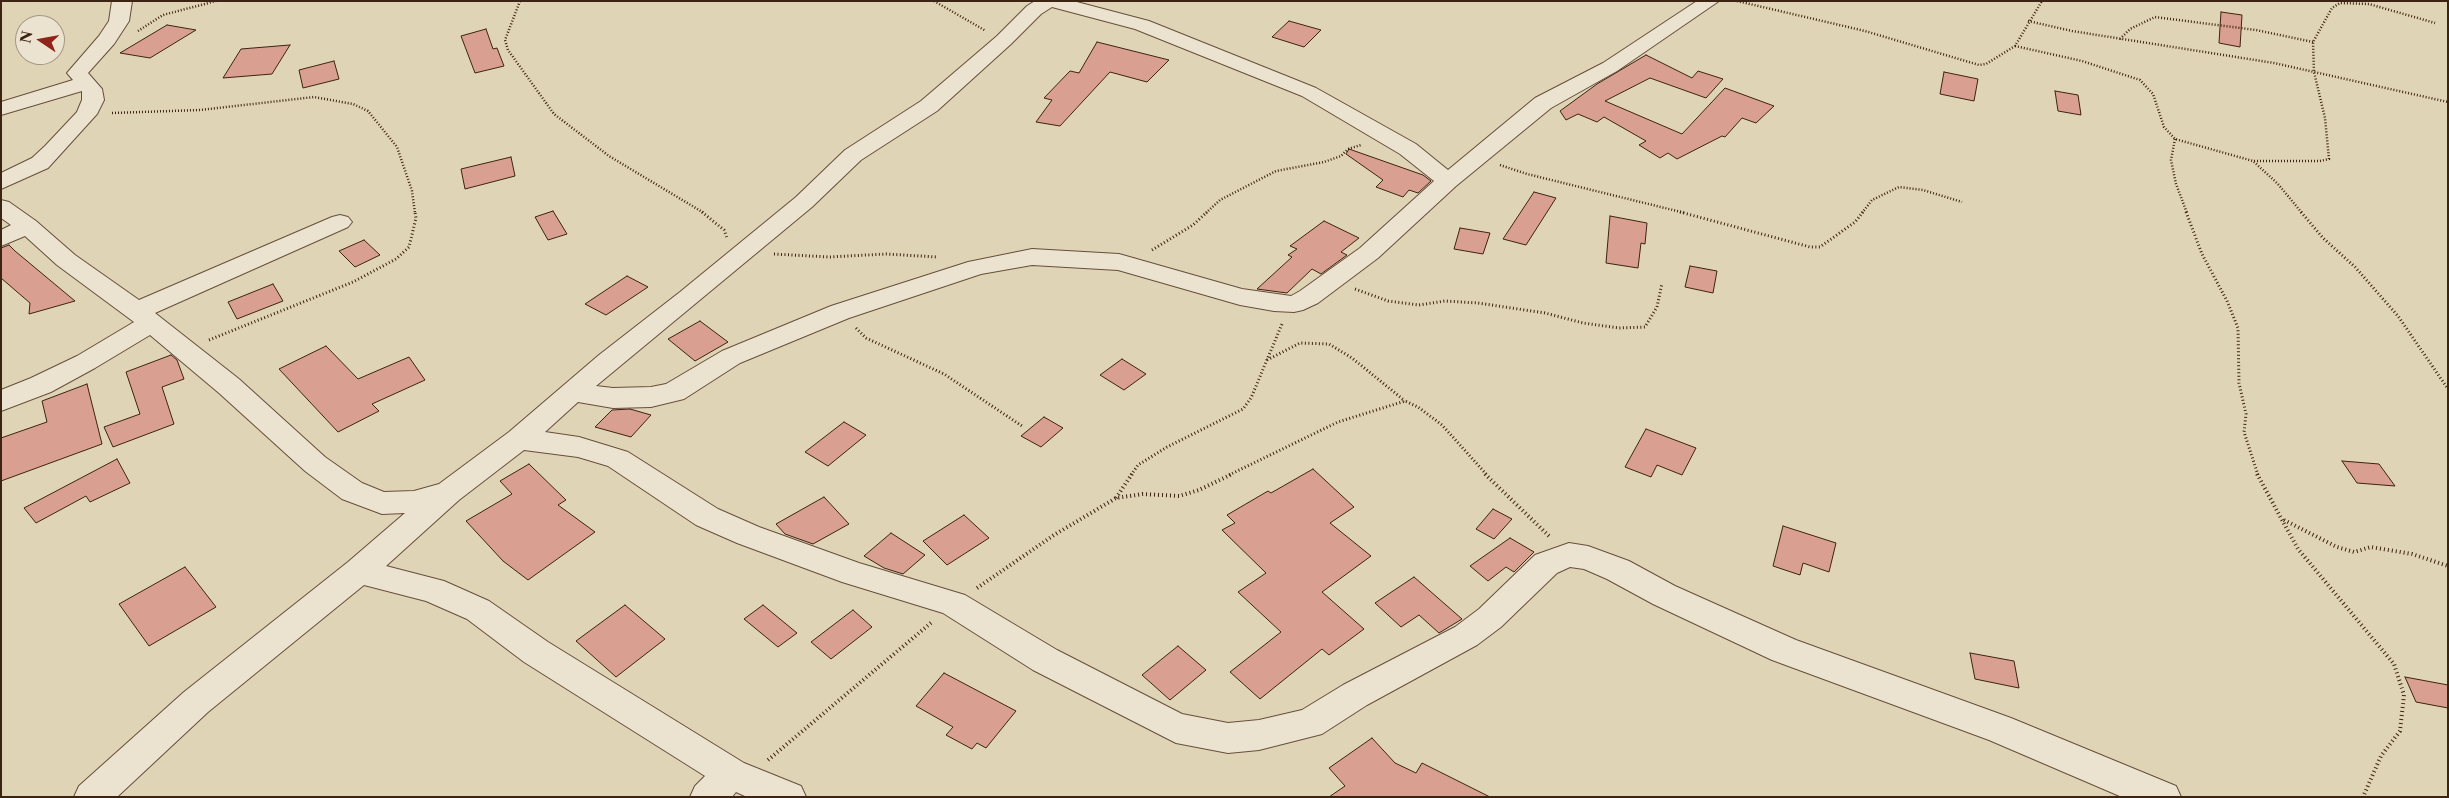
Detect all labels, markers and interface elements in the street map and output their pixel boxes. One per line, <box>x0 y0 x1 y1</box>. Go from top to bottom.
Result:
north arrow <box>15 15 65 65</box>
text: N <box>16 29 36 45</box>

